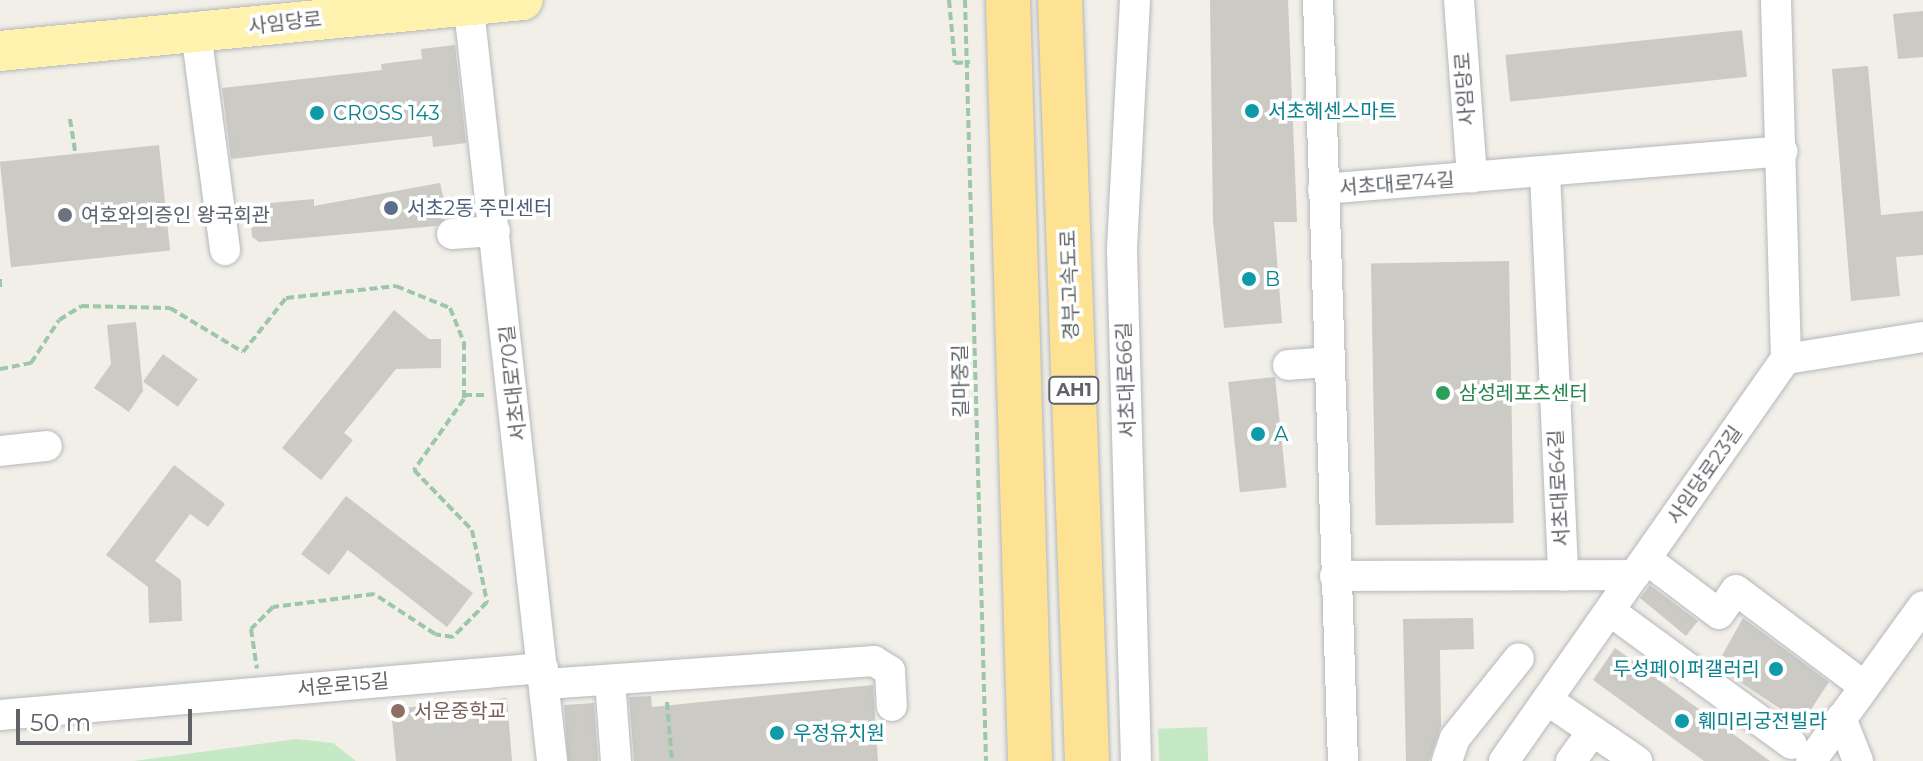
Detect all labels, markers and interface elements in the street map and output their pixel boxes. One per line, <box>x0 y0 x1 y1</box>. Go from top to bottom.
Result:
street label: 사임당로 <box>247 7 323 39</box>
street label: 사임당로 <box>1450 51 1480 127</box>
place label: 서초헤센스마트 <box>1268 99 1397 123</box>
place label: CROSS 143 <box>333 101 440 125</box>
marker: 서초헤센스마트 <box>1243 102 1261 120</box>
marker: CROSS 143 <box>308 104 326 122</box>
street label: 서초대로74길 <box>1338 168 1456 200</box>
place label: 서초2동 주민센터 <box>407 196 552 220</box>
marker: 서초2동 주민센터 <box>382 199 400 217</box>
place label: 여호와의증인 왕국회관 <box>81 203 270 227</box>
marker: 여호와의증인 왕국회관 <box>56 206 74 224</box>
street label: 경부고속도로 <box>1056 229 1084 341</box>
place label: B <box>1265 267 1280 291</box>
marker: B <box>1240 270 1258 288</box>
street label: 서초대로66길 <box>1112 321 1140 439</box>
street label: 서초대로70길 <box>495 324 531 442</box>
street label: 길마중길 <box>948 344 974 418</box>
road number: AH1 <box>1048 376 1100 404</box>
place label: 삼성레포츠센터 <box>1459 381 1588 405</box>
marker: 삼성레포츠센터 <box>1434 384 1452 402</box>
street label: 사임당로23길 <box>1662 421 1748 529</box>
place label: A <box>1274 422 1288 446</box>
marker: A <box>1249 425 1267 443</box>
street label: 서초대로64길 <box>1544 429 1574 547</box>
place label: 두성페이퍼갤러리 <box>1613 657 1760 681</box>
marker: 두성페이퍼갤러리 <box>1767 660 1785 678</box>
street label: 서운로15길 <box>296 669 390 701</box>
scale bar <box>20 693 196 743</box>
place label: 서운중학교 <box>414 699 506 723</box>
marker: 서운중학교 <box>389 702 407 720</box>
text: 50 m <box>30 708 91 737</box>
place label: 훼미리궁전빌라 <box>1698 709 1827 733</box>
marker: 훼미리궁전빌라 <box>1673 712 1691 730</box>
place label: 우정유치원 <box>793 721 885 745</box>
marker: 우정유치원 <box>768 724 786 742</box>

